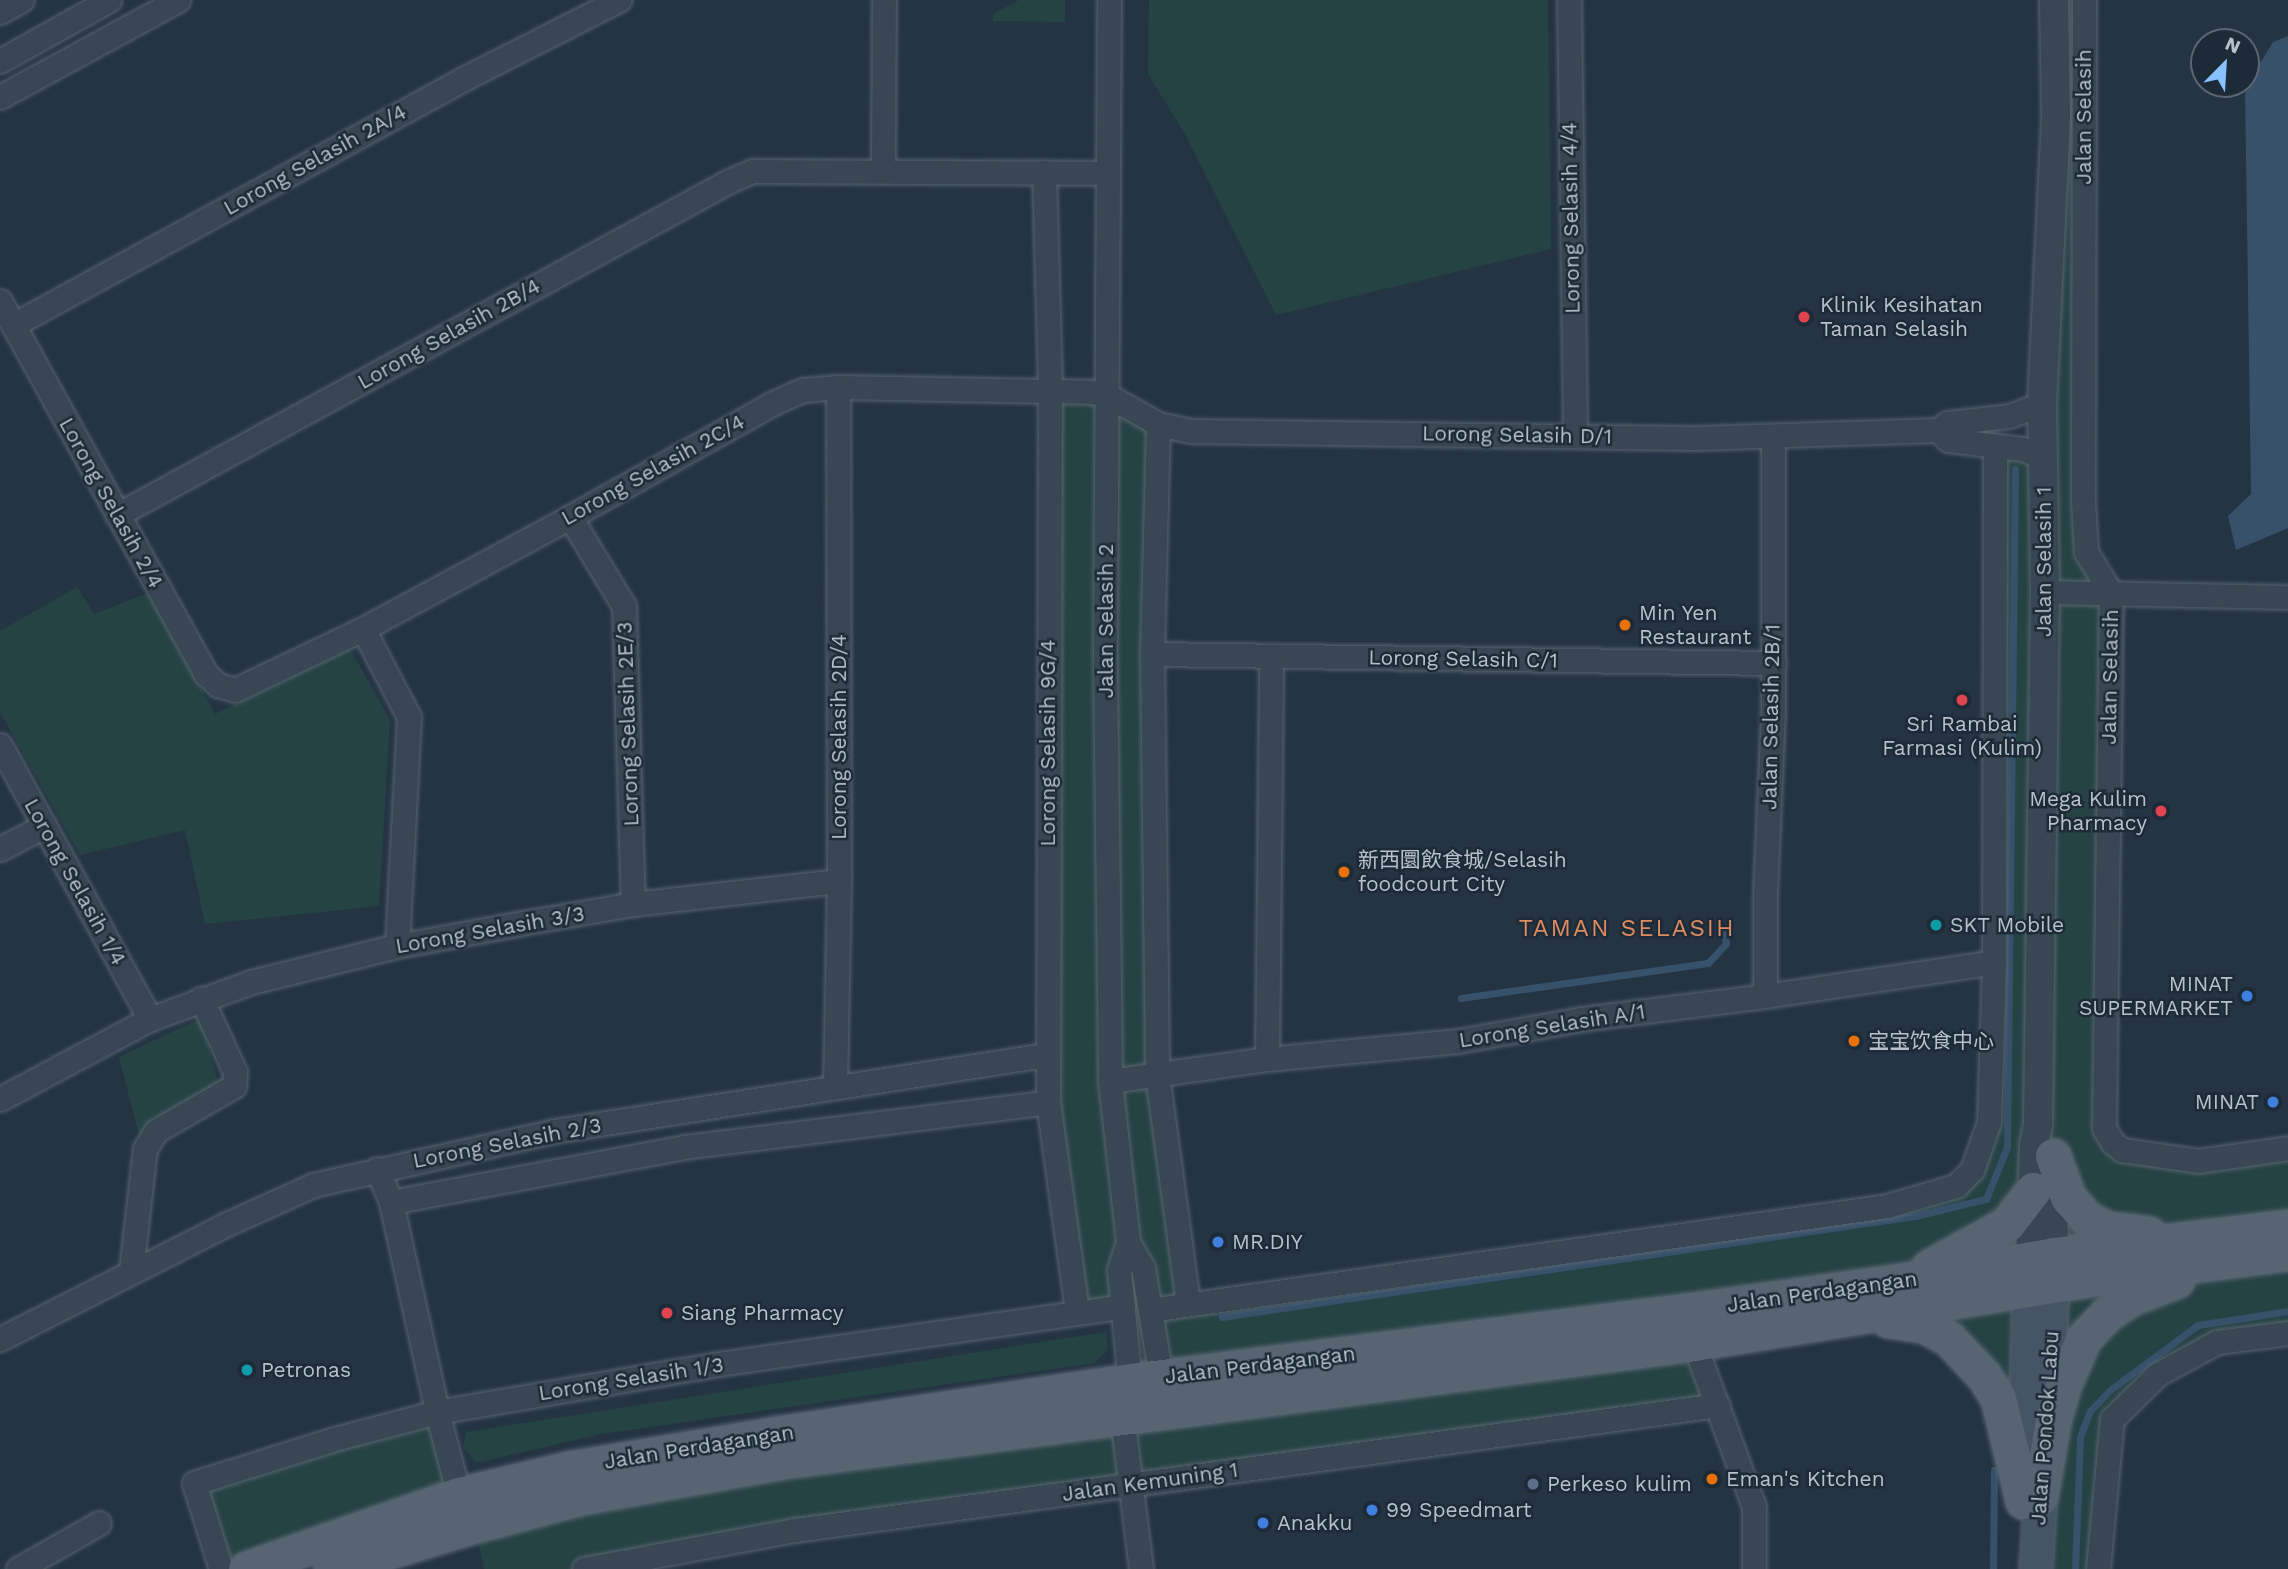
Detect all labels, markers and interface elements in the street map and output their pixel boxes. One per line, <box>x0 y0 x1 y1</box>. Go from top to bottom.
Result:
north arrow <box>2190 28 2260 98</box>
text: N <box>2222 32 2244 59</box>
street label: Jalan Selasih <box>2071 49 2097 185</box>
street label: Lorong Selasih 2A/4 <box>219 99 411 221</box>
street label: Lorong Selasih 4/4 <box>1557 122 1585 314</box>
street label: Lorong Selasih 2B/4 <box>353 273 545 395</box>
place label: Klinik Kesihatan Taman Selasih <box>1820 292 1983 342</box>
marker: Klinik Kesihatan Taman Selasih <box>1794 307 1814 327</box>
street label: Lorong Selasih 2C/4 <box>557 409 749 531</box>
street label: Lorong Selasih 2/4 <box>54 413 168 593</box>
street label: Lorong Selasih D/1 <box>1422 421 1612 449</box>
street label: Jalan Selasih 1 <box>2031 487 2057 637</box>
street label: Jalan Selasih 2 <box>1093 544 1119 698</box>
place label: Min Yen Restaurant <box>1639 600 1751 650</box>
street label: Jalan Selasih <box>2096 609 2124 745</box>
marker: Min Yen Restaurant <box>1617 617 1633 633</box>
street label: Lorong Selasih 2E/3 <box>612 621 644 827</box>
street label: Jalan Selasih 2B/1 <box>1757 624 1785 810</box>
street label: Lorong Selasih 2D/4 <box>826 634 852 840</box>
street label: Lorong Selasih 9G/4 <box>1035 639 1061 847</box>
street label: Lorong Selasih C/1 <box>1368 645 1558 673</box>
marker: Sri Rambai Farmasi (Kulim) <box>1954 692 1970 708</box>
place label: Sri Rambai Farmasi (Kulim) <box>1882 711 2042 761</box>
place label: Mega Kulim Pharmacy <box>2029 786 2147 836</box>
street label: Lorong Selasih 1/4 <box>19 794 131 970</box>
marker: Mega Kulim Pharmacy <box>2153 803 2169 819</box>
place label: 新西圜飲食城/Selasih foodcourt City <box>1358 847 1566 897</box>
marker: 新西圜飲食城/Selasih foodcourt City <box>1336 864 1352 880</box>
street label: Lorong Selasih 3/3 <box>394 901 586 959</box>
place label: SKT Mobile <box>1950 912 2065 938</box>
district label: TAMAN SELASIH <box>1520 915 1734 943</box>
marker: SKT Mobile <box>1928 917 1944 933</box>
place label: MINAT SUPERMARKET <box>2079 971 2233 1021</box>
marker: MINAT SUPERMARKET <box>2239 988 2255 1004</box>
street label: Lorong Selasih A/1 <box>1457 999 1647 1053</box>
place label: 宝宝饮食中心 <box>1868 1028 1994 1054</box>
marker: 宝宝饮食中心 <box>1846 1033 1862 1049</box>
place label: MINAT <box>2195 1089 2259 1115</box>
marker: MINAT <box>2265 1094 2281 1110</box>
street label: Lorong Selasih 2/3 <box>411 1112 603 1174</box>
place label: MR.DIY <box>1232 1229 1303 1255</box>
marker: MR.DIY <box>1210 1234 1226 1250</box>
street label: Jalan Perdagangan <box>1725 1266 1919 1318</box>
place label: Siang Pharmacy <box>681 1300 844 1326</box>
marker: Siang Pharmacy <box>659 1305 675 1321</box>
street label: Jalan Pondok Labu <box>2026 1330 2064 1526</box>
street label: Jalan Perdagangan <box>1163 1341 1357 1389</box>
street label: Lorong Selasih 1/3 <box>537 1352 725 1406</box>
place label: Petronas <box>261 1357 351 1383</box>
marker: Petronas <box>239 1362 255 1378</box>
street label: Jalan Perdagangan <box>602 1420 796 1474</box>
street label: Jalan Kemuning 1 <box>1060 1457 1240 1507</box>
place label: Eman's Kitchen <box>1726 1466 1885 1492</box>
place label: Perkeso kulim <box>1547 1471 1692 1497</box>
marker: Eman's Kitchen <box>1704 1471 1720 1487</box>
marker: Perkeso kulim <box>1525 1476 1541 1492</box>
place label: 99 Speedmart <box>1386 1497 1532 1523</box>
marker: 99 Speedmart <box>1364 1502 1380 1518</box>
place label: Anakku <box>1277 1510 1353 1536</box>
marker: Anakku <box>1255 1515 1271 1531</box>

